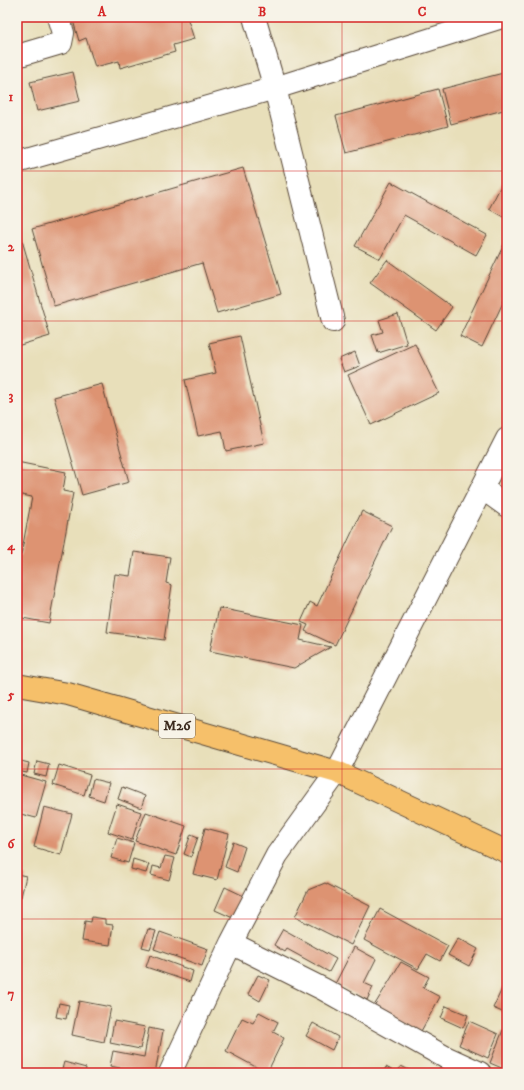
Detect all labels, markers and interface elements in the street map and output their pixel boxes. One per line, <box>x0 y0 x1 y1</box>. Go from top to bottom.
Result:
text: A <box>97 4 107 20</box>
text: B <box>258 4 266 20</box>
text: C <box>418 4 427 20</box>
text: 1 <box>9 89 14 105</box>
text: 2 <box>8 239 15 255</box>
text: 3 <box>9 388 14 404</box>
text: 4 <box>6 538 15 555</box>
text: 5 <box>7 687 15 703</box>
road number: M26 <box>159 714 195 738</box>
text: 6 <box>8 836 16 852</box>
text: 7 <box>8 986 15 1002</box>

